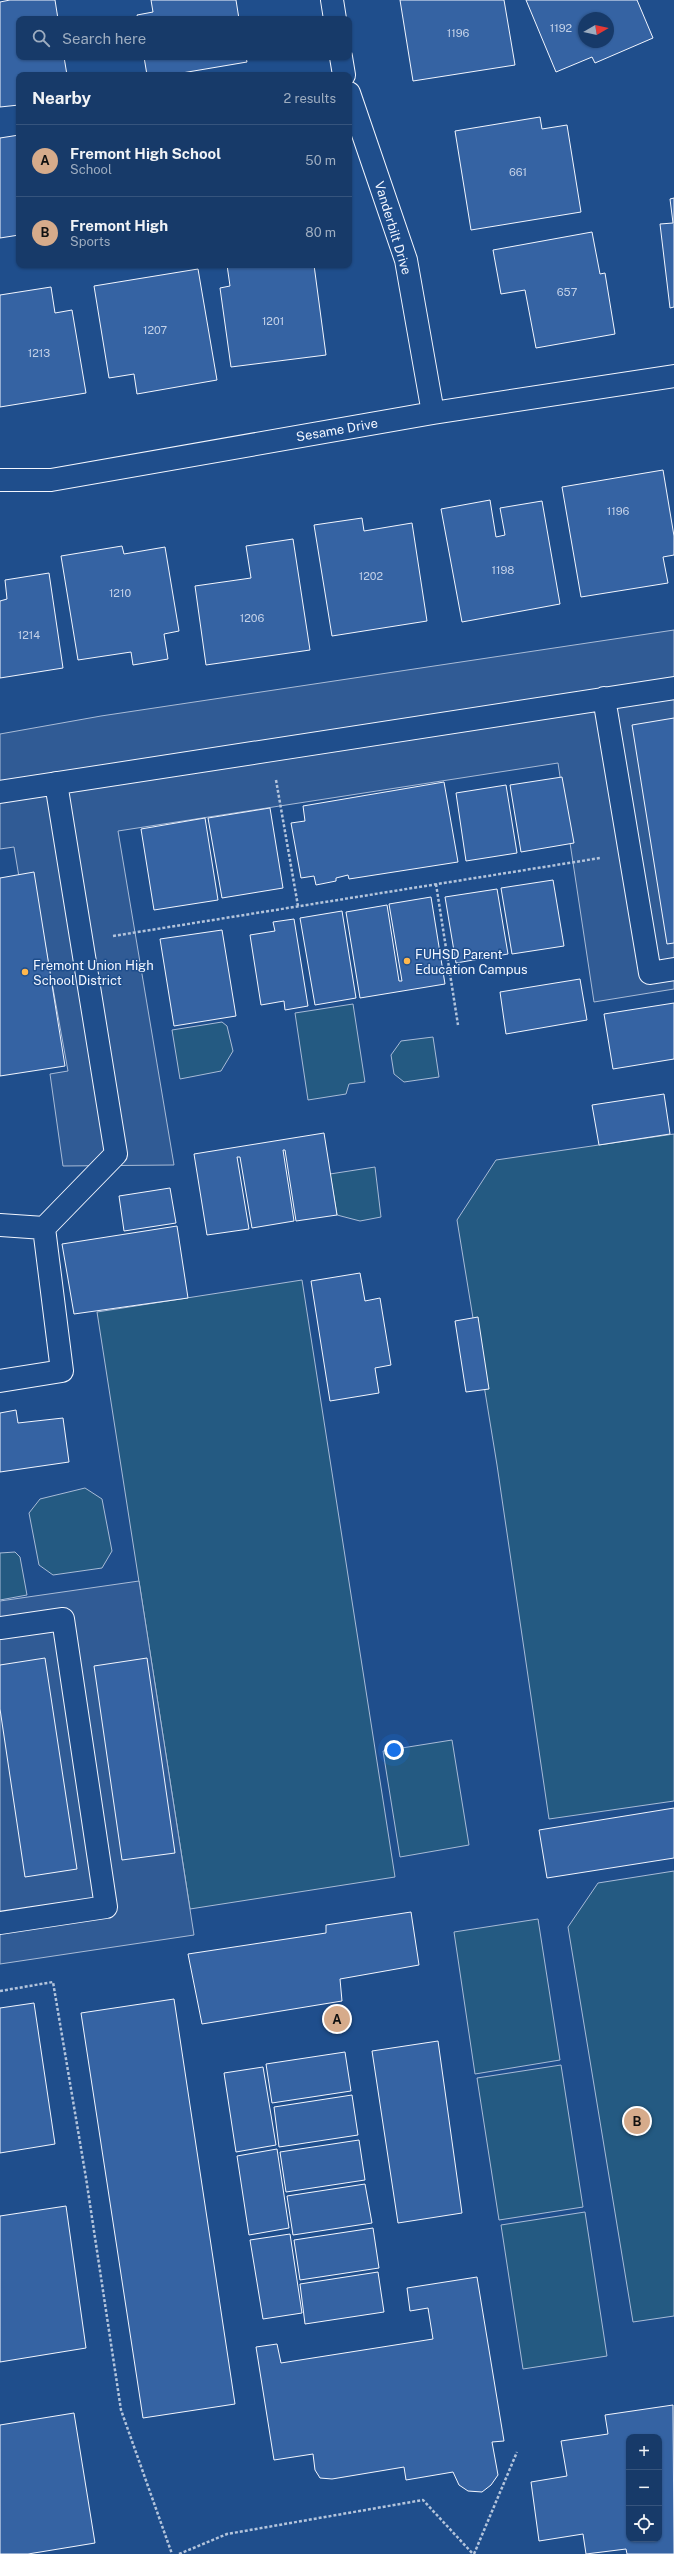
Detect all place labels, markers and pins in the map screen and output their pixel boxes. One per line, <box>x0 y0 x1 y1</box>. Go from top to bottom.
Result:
place label: FUHSD Parent Education Campus <box>415 947 528 977</box>
marker: FUHSD Parent Education Campus <box>402 956 412 966</box>
place label: Fremont Union High School District <box>33 958 154 988</box>
marker: Fremont Union High School District <box>20 967 30 977</box>
pin: A <box>324 2004 350 2034</box>
pin: B <box>624 2106 650 2136</box>

